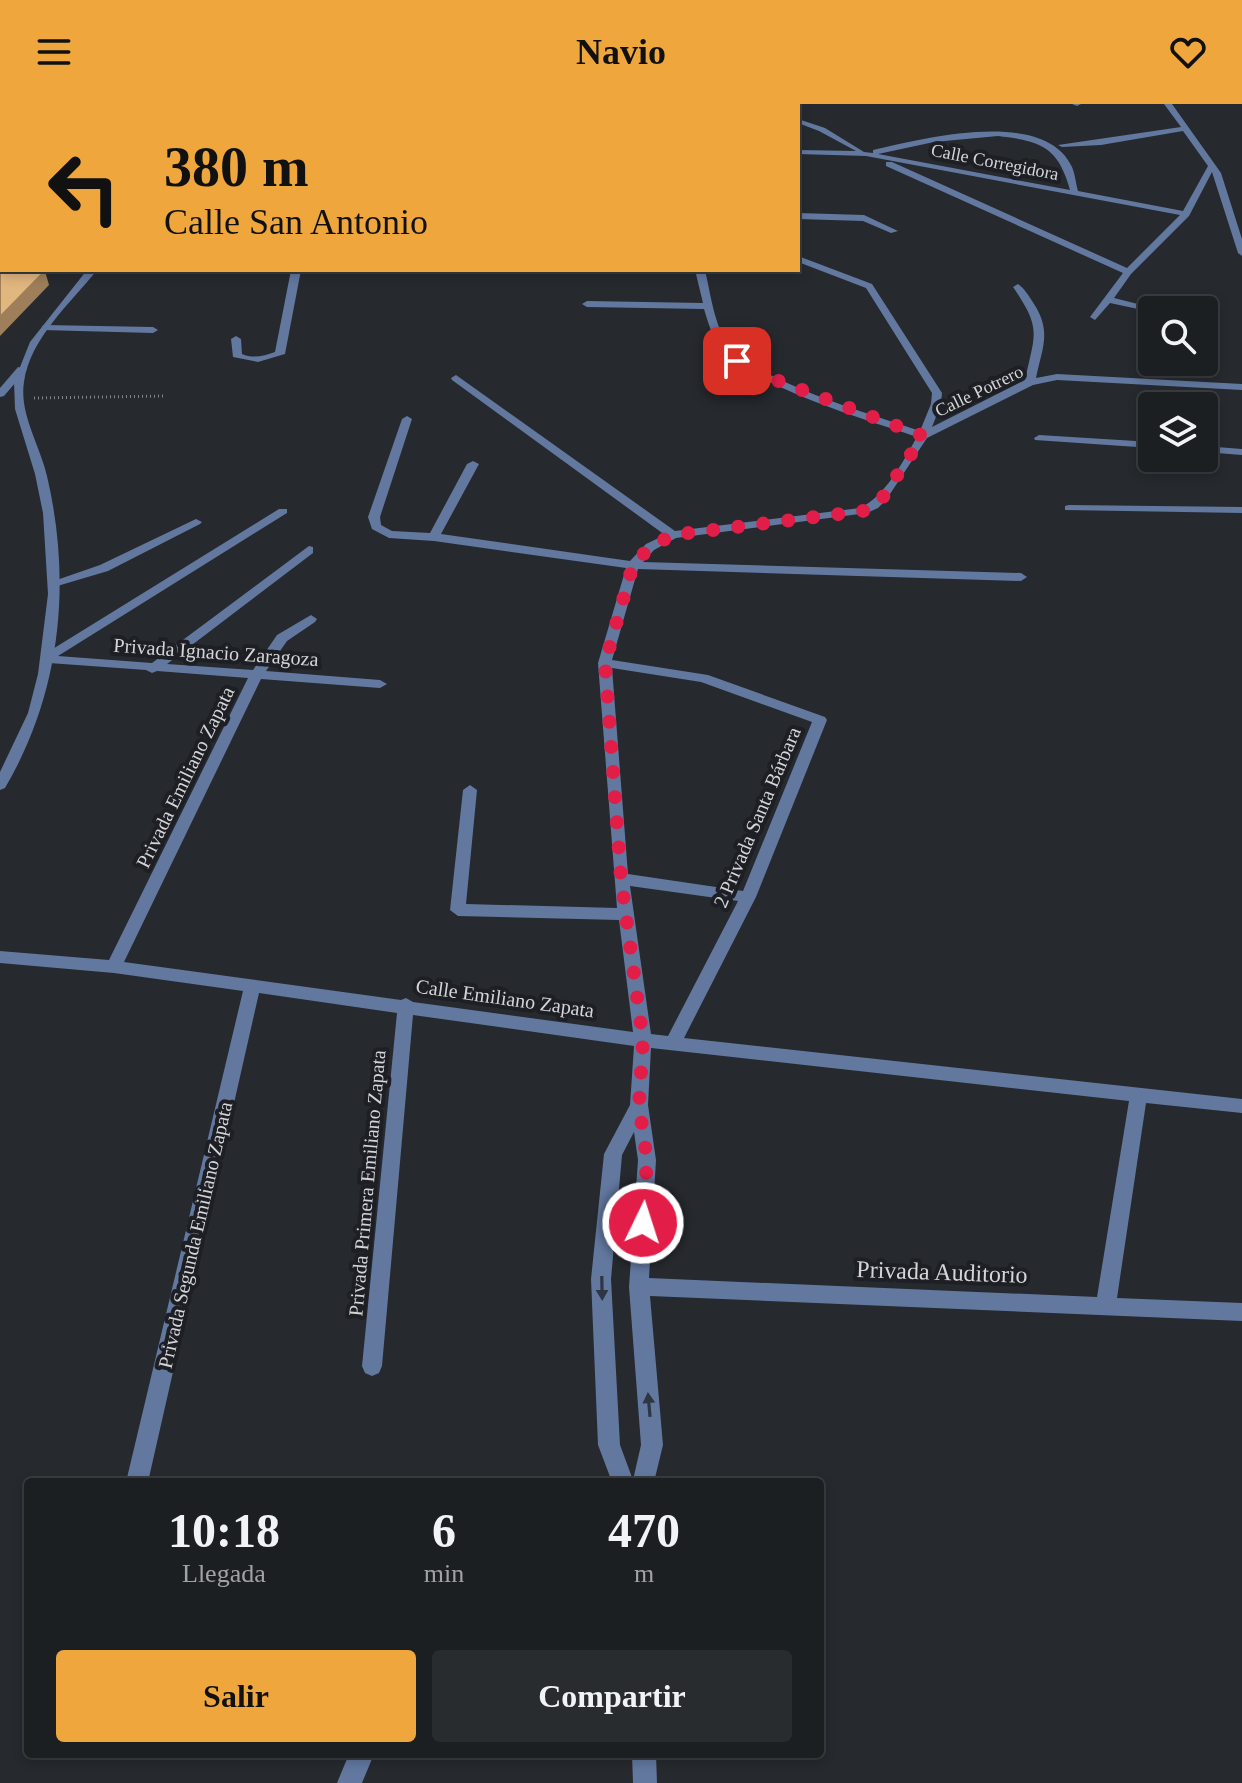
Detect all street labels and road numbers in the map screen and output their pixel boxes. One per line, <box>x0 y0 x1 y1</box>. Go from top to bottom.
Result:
street label: Calle Corregidora <box>930 140 1060 184</box>
street label: Calle Potrero <box>932 361 1026 421</box>
street label: Privada Ignacio Zaragoza <box>113 634 319 671</box>
street label: Privada Emiliano Zapata <box>132 683 239 872</box>
street label: 2 Privada Santa Bárbara <box>709 723 805 911</box>
street label: Calle Emiliano Zapata <box>414 975 596 1022</box>
street label: Privada Primera Emiliano Zapata <box>344 1049 391 1317</box>
street label: Privada Segunda Emiliano Zapata <box>154 1100 237 1371</box>
street label: Privada Auditorio <box>856 1256 1028 1288</box>

